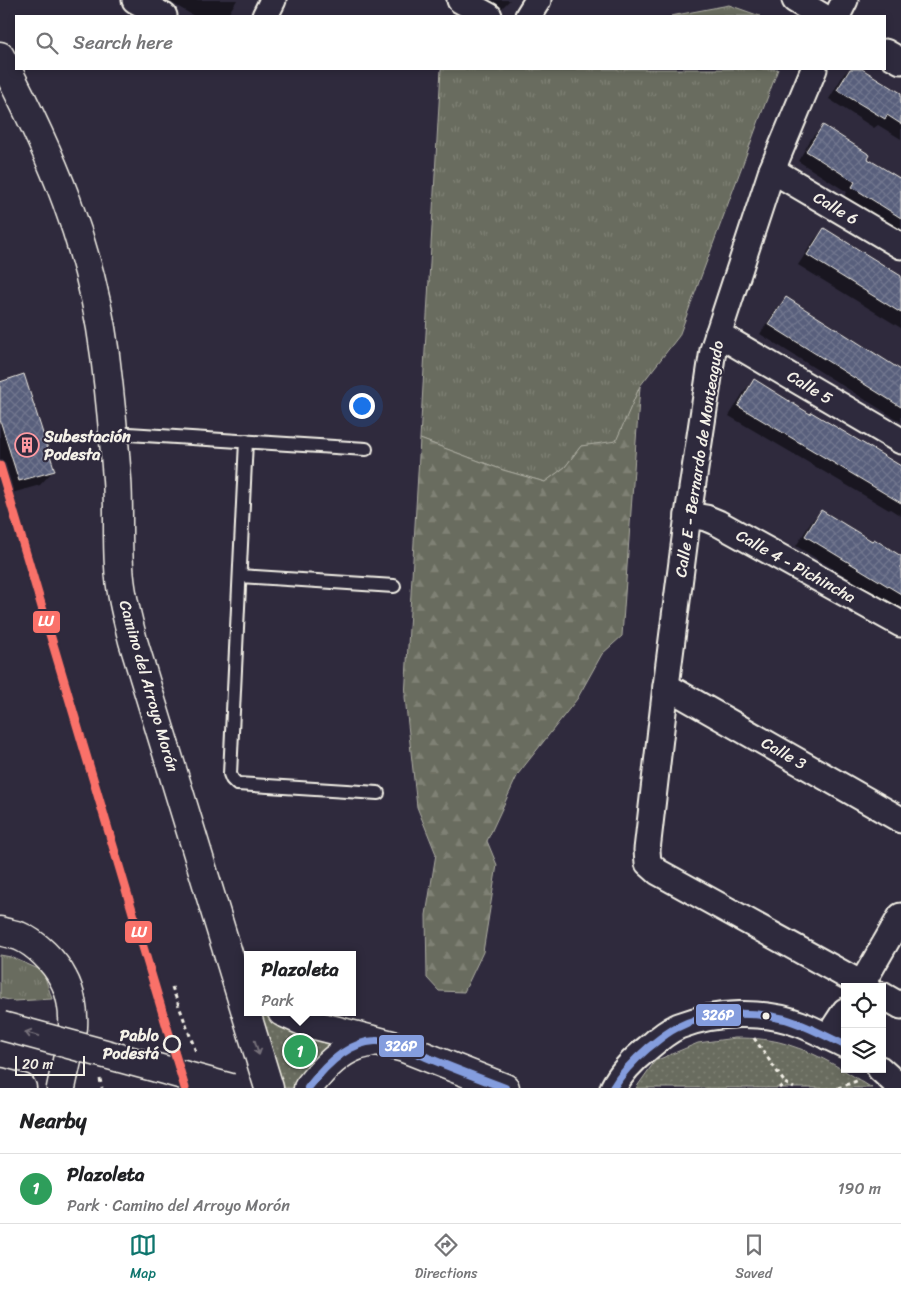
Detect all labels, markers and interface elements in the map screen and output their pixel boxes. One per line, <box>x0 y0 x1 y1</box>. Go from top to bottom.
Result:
search box <box>15 15 886 70</box>
text: Search here <box>73 26 173 59</box>
icon: search <box>33 29 61 57</box>
street label: Calle 6 <box>808 183 864 233</box>
street label: Calle E - Bernardo de Monteagudo <box>666 339 732 579</box>
street label: Calle 5 <box>781 362 839 412</box>
your location <box>349 393 375 419</box>
place label: Subestación Podesta <box>43 422 131 469</box>
building icon: Subestación Podesta <box>14 432 40 458</box>
street label: Calle 4 - Pichincha <box>731 521 861 611</box>
street label: Camino del Arroyo Morón <box>111 597 187 776</box>
text: LU <box>38 609 55 634</box>
line badge: LU <box>32 610 61 634</box>
street label: Calle 3 <box>756 728 812 778</box>
line badge: LU <box>124 920 153 944</box>
text: LU <box>131 920 148 945</box>
popup <box>244 951 356 1016</box>
text: Plazoleta <box>261 953 339 986</box>
map controls <box>841 983 886 1073</box>
button: locate <box>841 983 886 1028</box>
text: Park <box>261 986 294 1015</box>
line badge: 326P <box>695 1003 742 1027</box>
text: 326P <box>701 1003 735 1028</box>
unlabelled marker <box>761 1011 771 1021</box>
place label: Pablo Podestá <box>103 1021 160 1068</box>
button: layers <box>841 1028 886 1073</box>
one-way arrow <box>24 1029 40 1038</box>
pin: 1 <box>284 1032 316 1070</box>
line badge: 326P <box>378 1034 425 1058</box>
text: 326P <box>384 1034 418 1059</box>
marker: Pablo Podestá <box>163 1035 181 1053</box>
one-way arrow <box>252 1039 262 1055</box>
text: 20 m <box>22 1052 53 1077</box>
scale bar <box>15 1053 85 1076</box>
text: Nearby <box>20 1102 86 1140</box>
text: Plazoleta <box>67 1158 145 1191</box>
text: 1 <box>33 1174 39 1203</box>
text: 190 m <box>838 1174 881 1203</box>
text: Park · Camino del Arroyo Morón <box>67 1191 290 1220</box>
tab: Map <box>129 1231 157 1286</box>
tab: Directions <box>415 1231 477 1286</box>
tab: Saved <box>735 1231 772 1286</box>

